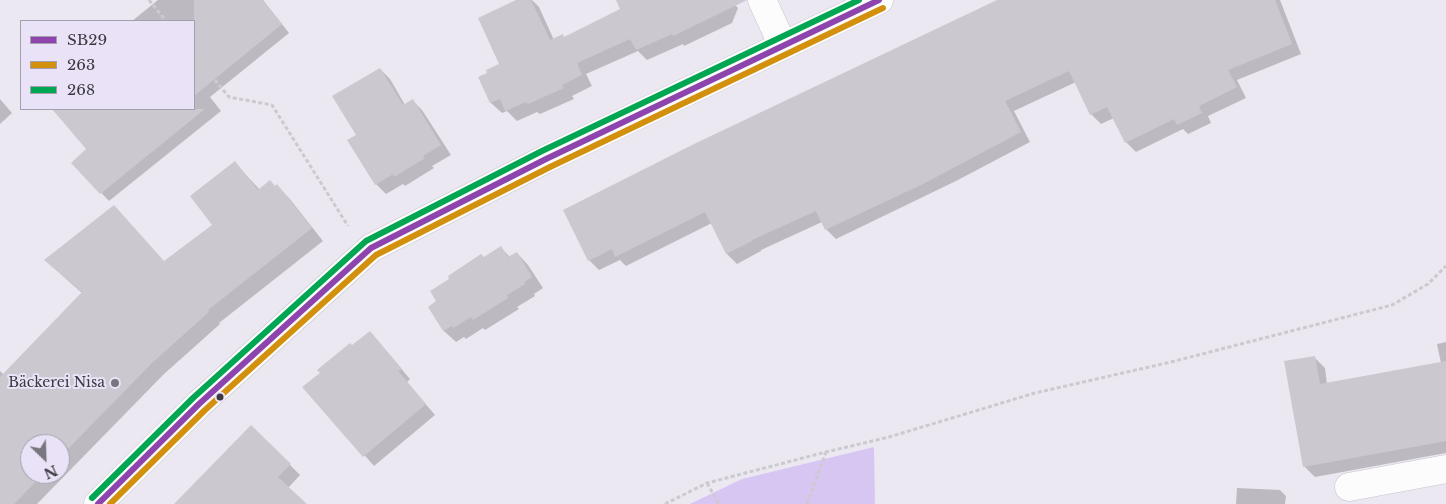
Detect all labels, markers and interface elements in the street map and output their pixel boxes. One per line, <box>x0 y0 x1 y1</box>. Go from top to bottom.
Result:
legend <box>20 20 195 110</box>
text: SB29 <box>67 30 107 49</box>
text: 263 <box>67 55 95 74</box>
text: 268 <box>67 80 95 99</box>
place label: Bäckerei Nisa <box>8 375 105 391</box>
marker: Bäckerei Nisa <box>109 377 121 389</box>
unlabelled marker <box>215 392 225 402</box>
north arrow <box>20 434 70 484</box>
text: N <box>41 461 60 483</box>

